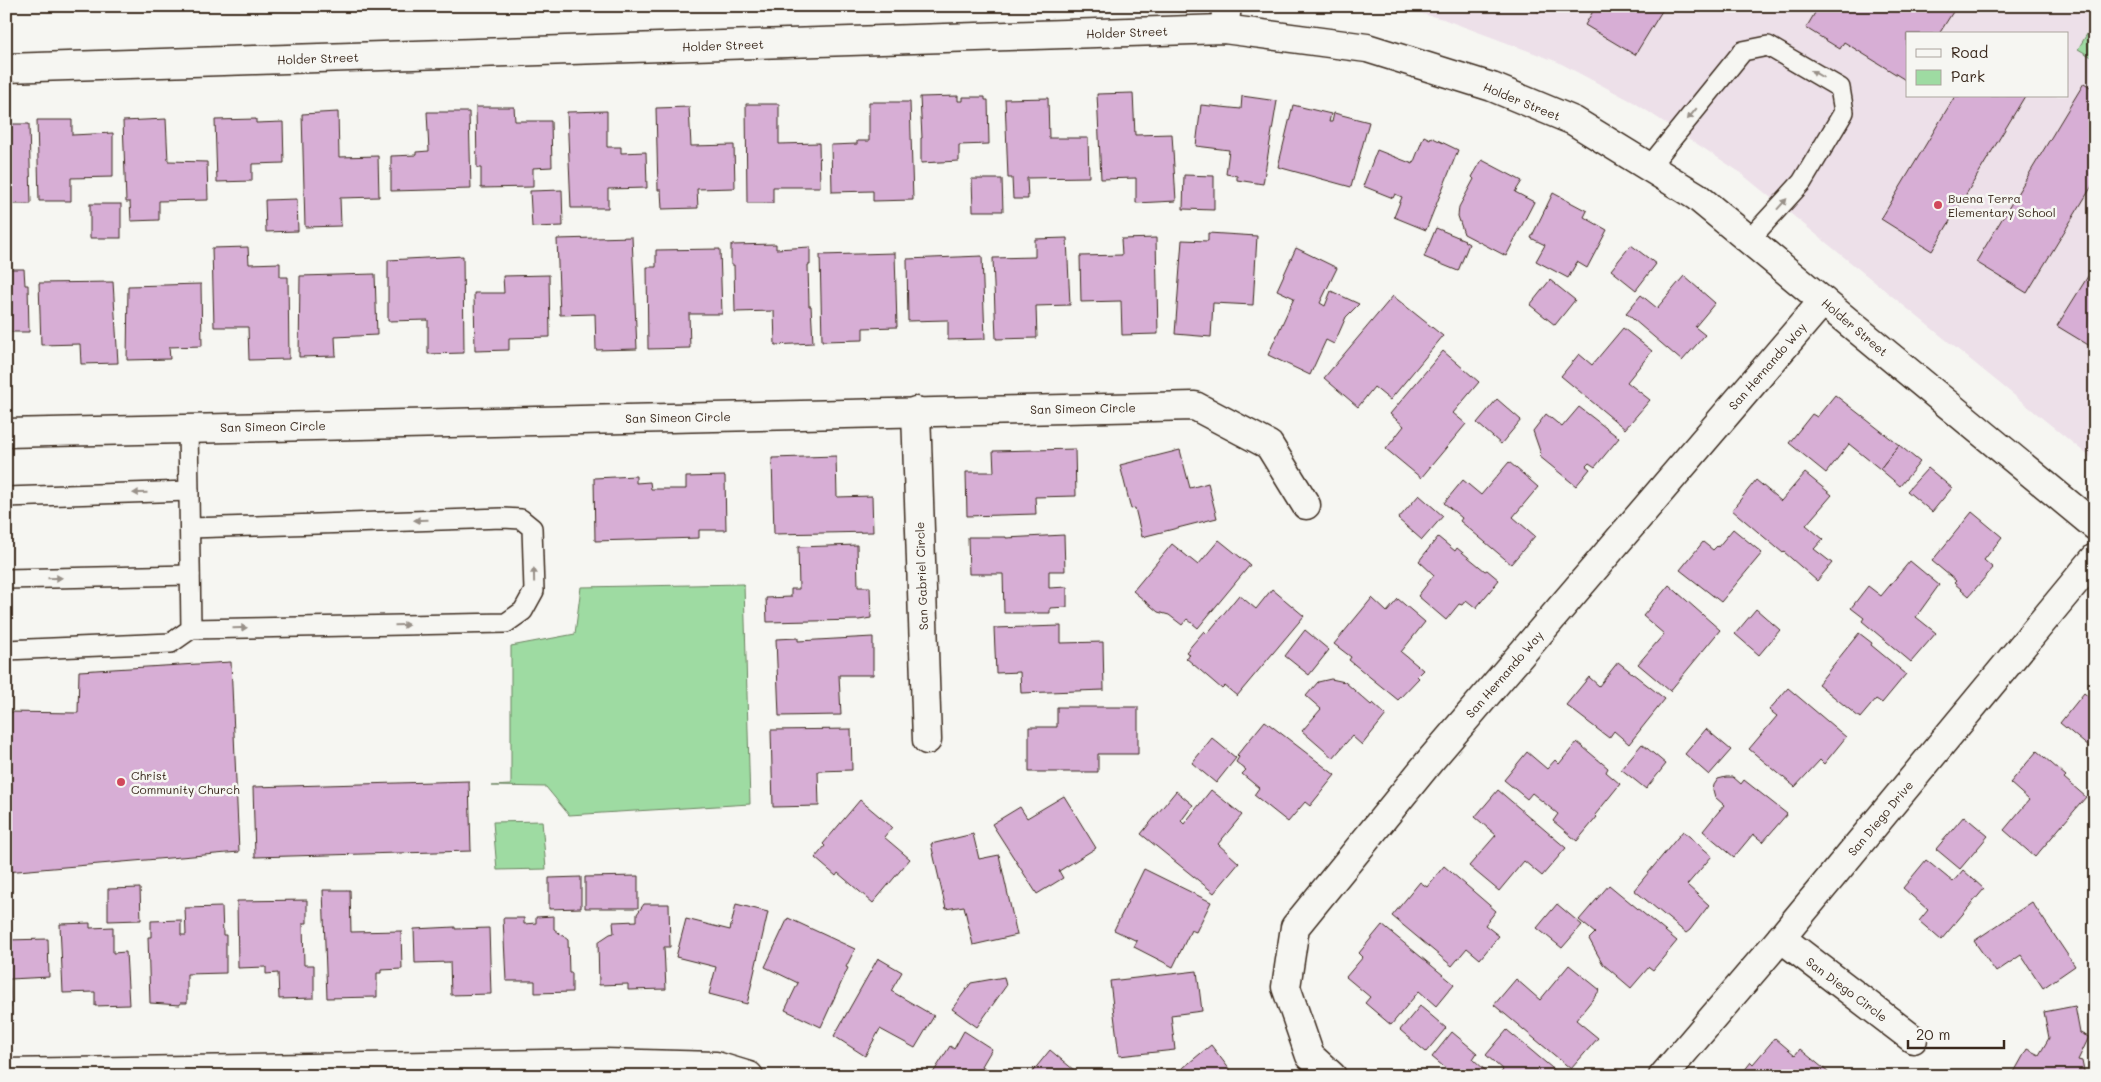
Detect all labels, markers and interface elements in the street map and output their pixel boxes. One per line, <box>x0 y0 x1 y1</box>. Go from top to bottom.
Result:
street label: Holder Street <box>1086 23 1168 41</box>
legend <box>1906 32 2068 98</box>
street label: Holder Street <box>682 36 764 54</box>
text: Road <box>1951 42 1988 62</box>
street label: Holder Street <box>277 49 359 67</box>
text: Park <box>1951 66 1985 86</box>
one-way arrow <box>1810 70 1823 79</box>
street label: Holder Street <box>1481 78 1563 124</box>
one-way arrow <box>1687 107 1698 120</box>
place label: Buena Terra Elementary School <box>1948 190 2056 220</box>
one-way arrow <box>1776 198 1788 210</box>
marker: Buena Terra Elementary School <box>1932 199 1944 211</box>
street label: Holder Street <box>1819 295 1891 359</box>
street label: San Hernando Way <box>1725 319 1809 413</box>
street label: San Simeon Circle <box>1030 399 1136 417</box>
street label: San Simeon Circle <box>625 408 731 426</box>
street label: San Simeon Circle <box>220 417 326 435</box>
one-way arrow <box>132 489 148 497</box>
one-way arrow <box>412 517 428 525</box>
street label: San Gabriel Circle <box>911 522 931 630</box>
one-way arrow <box>529 567 537 583</box>
one-way arrow <box>47 574 63 582</box>
one-way arrow <box>395 620 411 628</box>
one-way arrow <box>232 624 248 632</box>
street label: San Hernando Way <box>1462 627 1546 721</box>
place label: Christ Community Church <box>131 767 240 797</box>
marker: Christ Community Church <box>115 776 127 788</box>
street label: San Diego Drive <box>1844 777 1916 859</box>
street label: San Diego Circle <box>1803 953 1891 1025</box>
scale bar <box>1908 1017 2005 1049</box>
text: 20 m <box>1916 1024 1950 1044</box>

